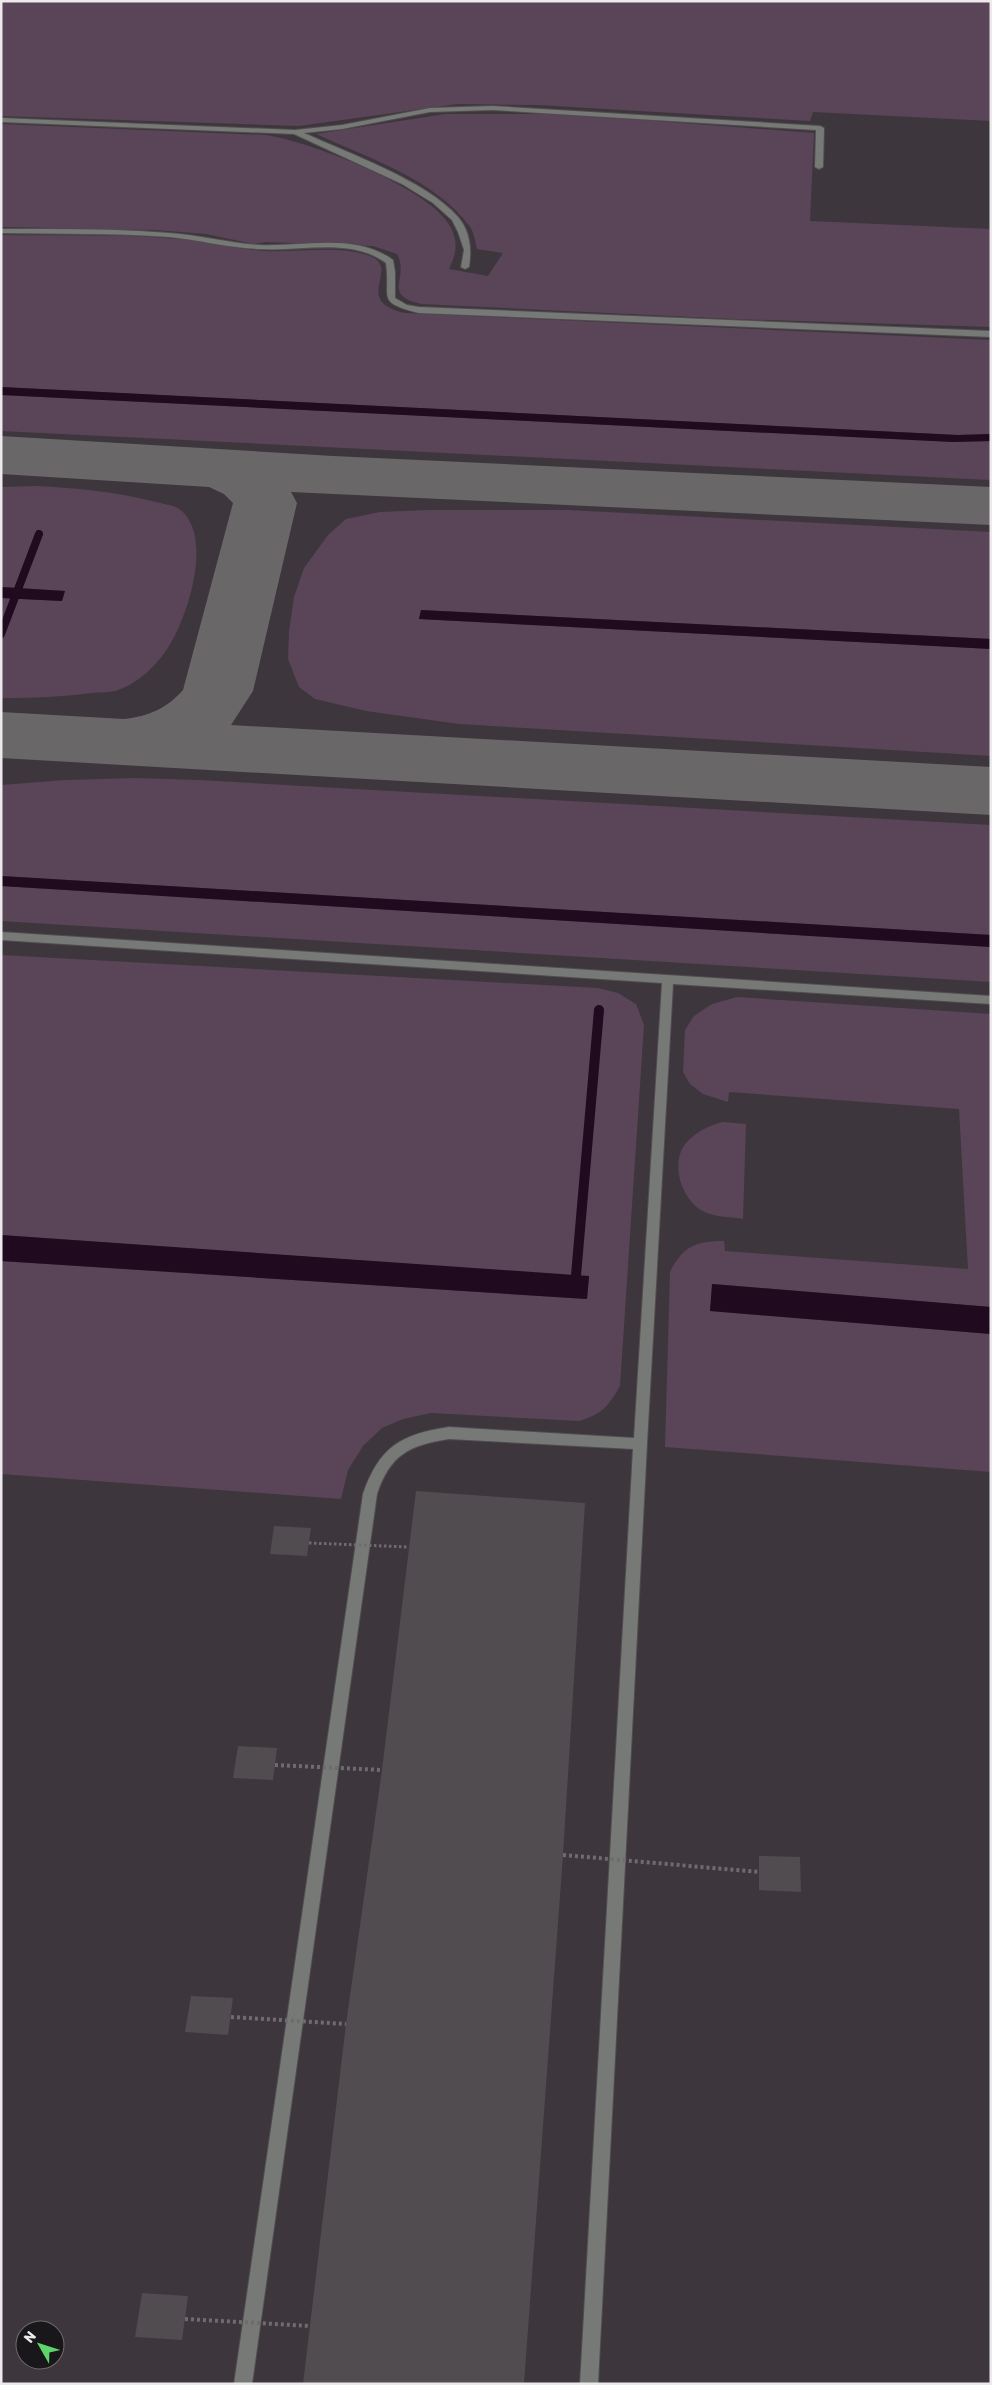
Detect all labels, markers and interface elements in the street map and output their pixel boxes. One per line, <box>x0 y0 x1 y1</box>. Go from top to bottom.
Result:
north arrow <box>15 2320 65 2370</box>
text: N <box>21 2328 40 2346</box>

